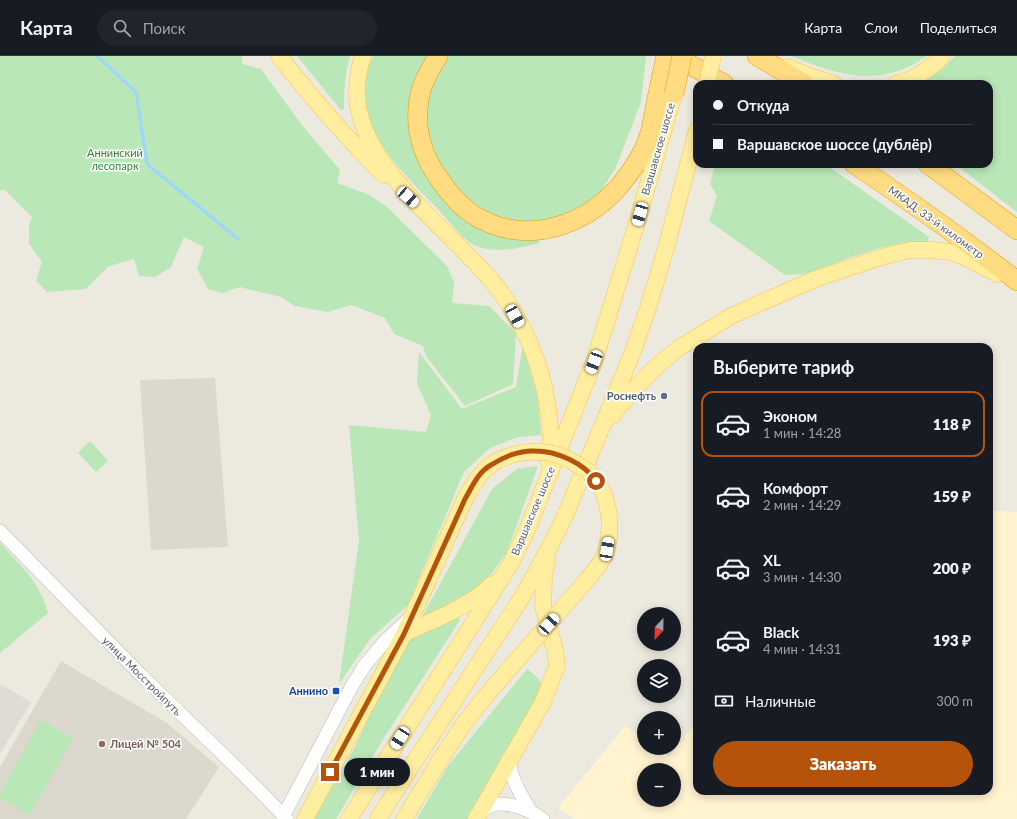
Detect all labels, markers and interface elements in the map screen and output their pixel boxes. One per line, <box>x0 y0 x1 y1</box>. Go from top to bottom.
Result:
search box <box>97 10 377 46</box>
text: Карта <box>20 16 73 39</box>
icon: search <box>111 17 133 39</box>
text: Поиск <box>143 19 186 37</box>
text: Карта <box>804 19 842 36</box>
text: Слои <box>864 19 898 36</box>
text: Поделиться <box>920 19 997 36</box>
text: Откуда <box>737 96 789 114</box>
street label: Варшавское шоссе <box>638 101 677 197</box>
text: Варшавское шоссе (дублёр) <box>737 135 932 153</box>
park label: Аннинский лесопарк <box>87 146 143 172</box>
street label: МКАД, 33-й километр <box>886 183 987 261</box>
car <box>395 185 421 209</box>
car <box>631 201 649 227</box>
car <box>504 303 526 329</box>
car <box>584 349 604 375</box>
text: Выберите тариф <box>713 356 854 378</box>
place label: Роснефть <box>607 389 657 402</box>
marker: Роснефть <box>659 391 669 401</box>
icon: car <box>715 406 751 442</box>
text: Эконом <box>763 407 817 425</box>
text: 118 ₽ <box>933 415 971 433</box>
text: 1 мин · 14:28 <box>763 425 841 441</box>
street label: Варшавское шоссе <box>508 464 557 557</box>
route start <box>587 472 605 490</box>
icon: car <box>715 478 751 514</box>
text: Комфорт <box>763 479 828 497</box>
text: 159 ₽ <box>933 487 971 505</box>
text: 2 мин · 14:29 <box>763 497 841 513</box>
car <box>599 536 615 562</box>
icon: car <box>715 550 751 586</box>
text: XL <box>763 551 781 569</box>
text: 200 ₽ <box>933 559 971 577</box>
text: 3 мин · 14:30 <box>763 569 841 585</box>
north arrow <box>637 607 681 651</box>
map controls <box>637 607 681 807</box>
car <box>537 611 561 637</box>
icon: car <box>715 622 751 658</box>
text: Black <box>763 623 799 641</box>
text: 193 ₽ <box>933 631 971 649</box>
street label: улица Мосстройпуть <box>100 633 185 718</box>
text: 4 мин · 14:31 <box>763 641 841 657</box>
button: layers <box>637 659 681 703</box>
place label: Аннино <box>288 684 328 697</box>
marker: Аннино <box>331 686 341 696</box>
icon: cash <box>713 690 735 712</box>
text: Наличные <box>745 692 816 710</box>
text: 300 m <box>936 693 973 709</box>
button: + <box>637 711 681 755</box>
car <box>388 725 412 751</box>
place label: Лицей № 504 <box>109 737 182 750</box>
marker: Лицей № 504 <box>97 739 107 749</box>
button: Заказать <box>713 741 973 787</box>
callout: 1 мин <box>344 758 410 786</box>
route end <box>321 763 339 781</box>
button: − <box>637 763 681 807</box>
text: 1 мин <box>359 764 395 780</box>

